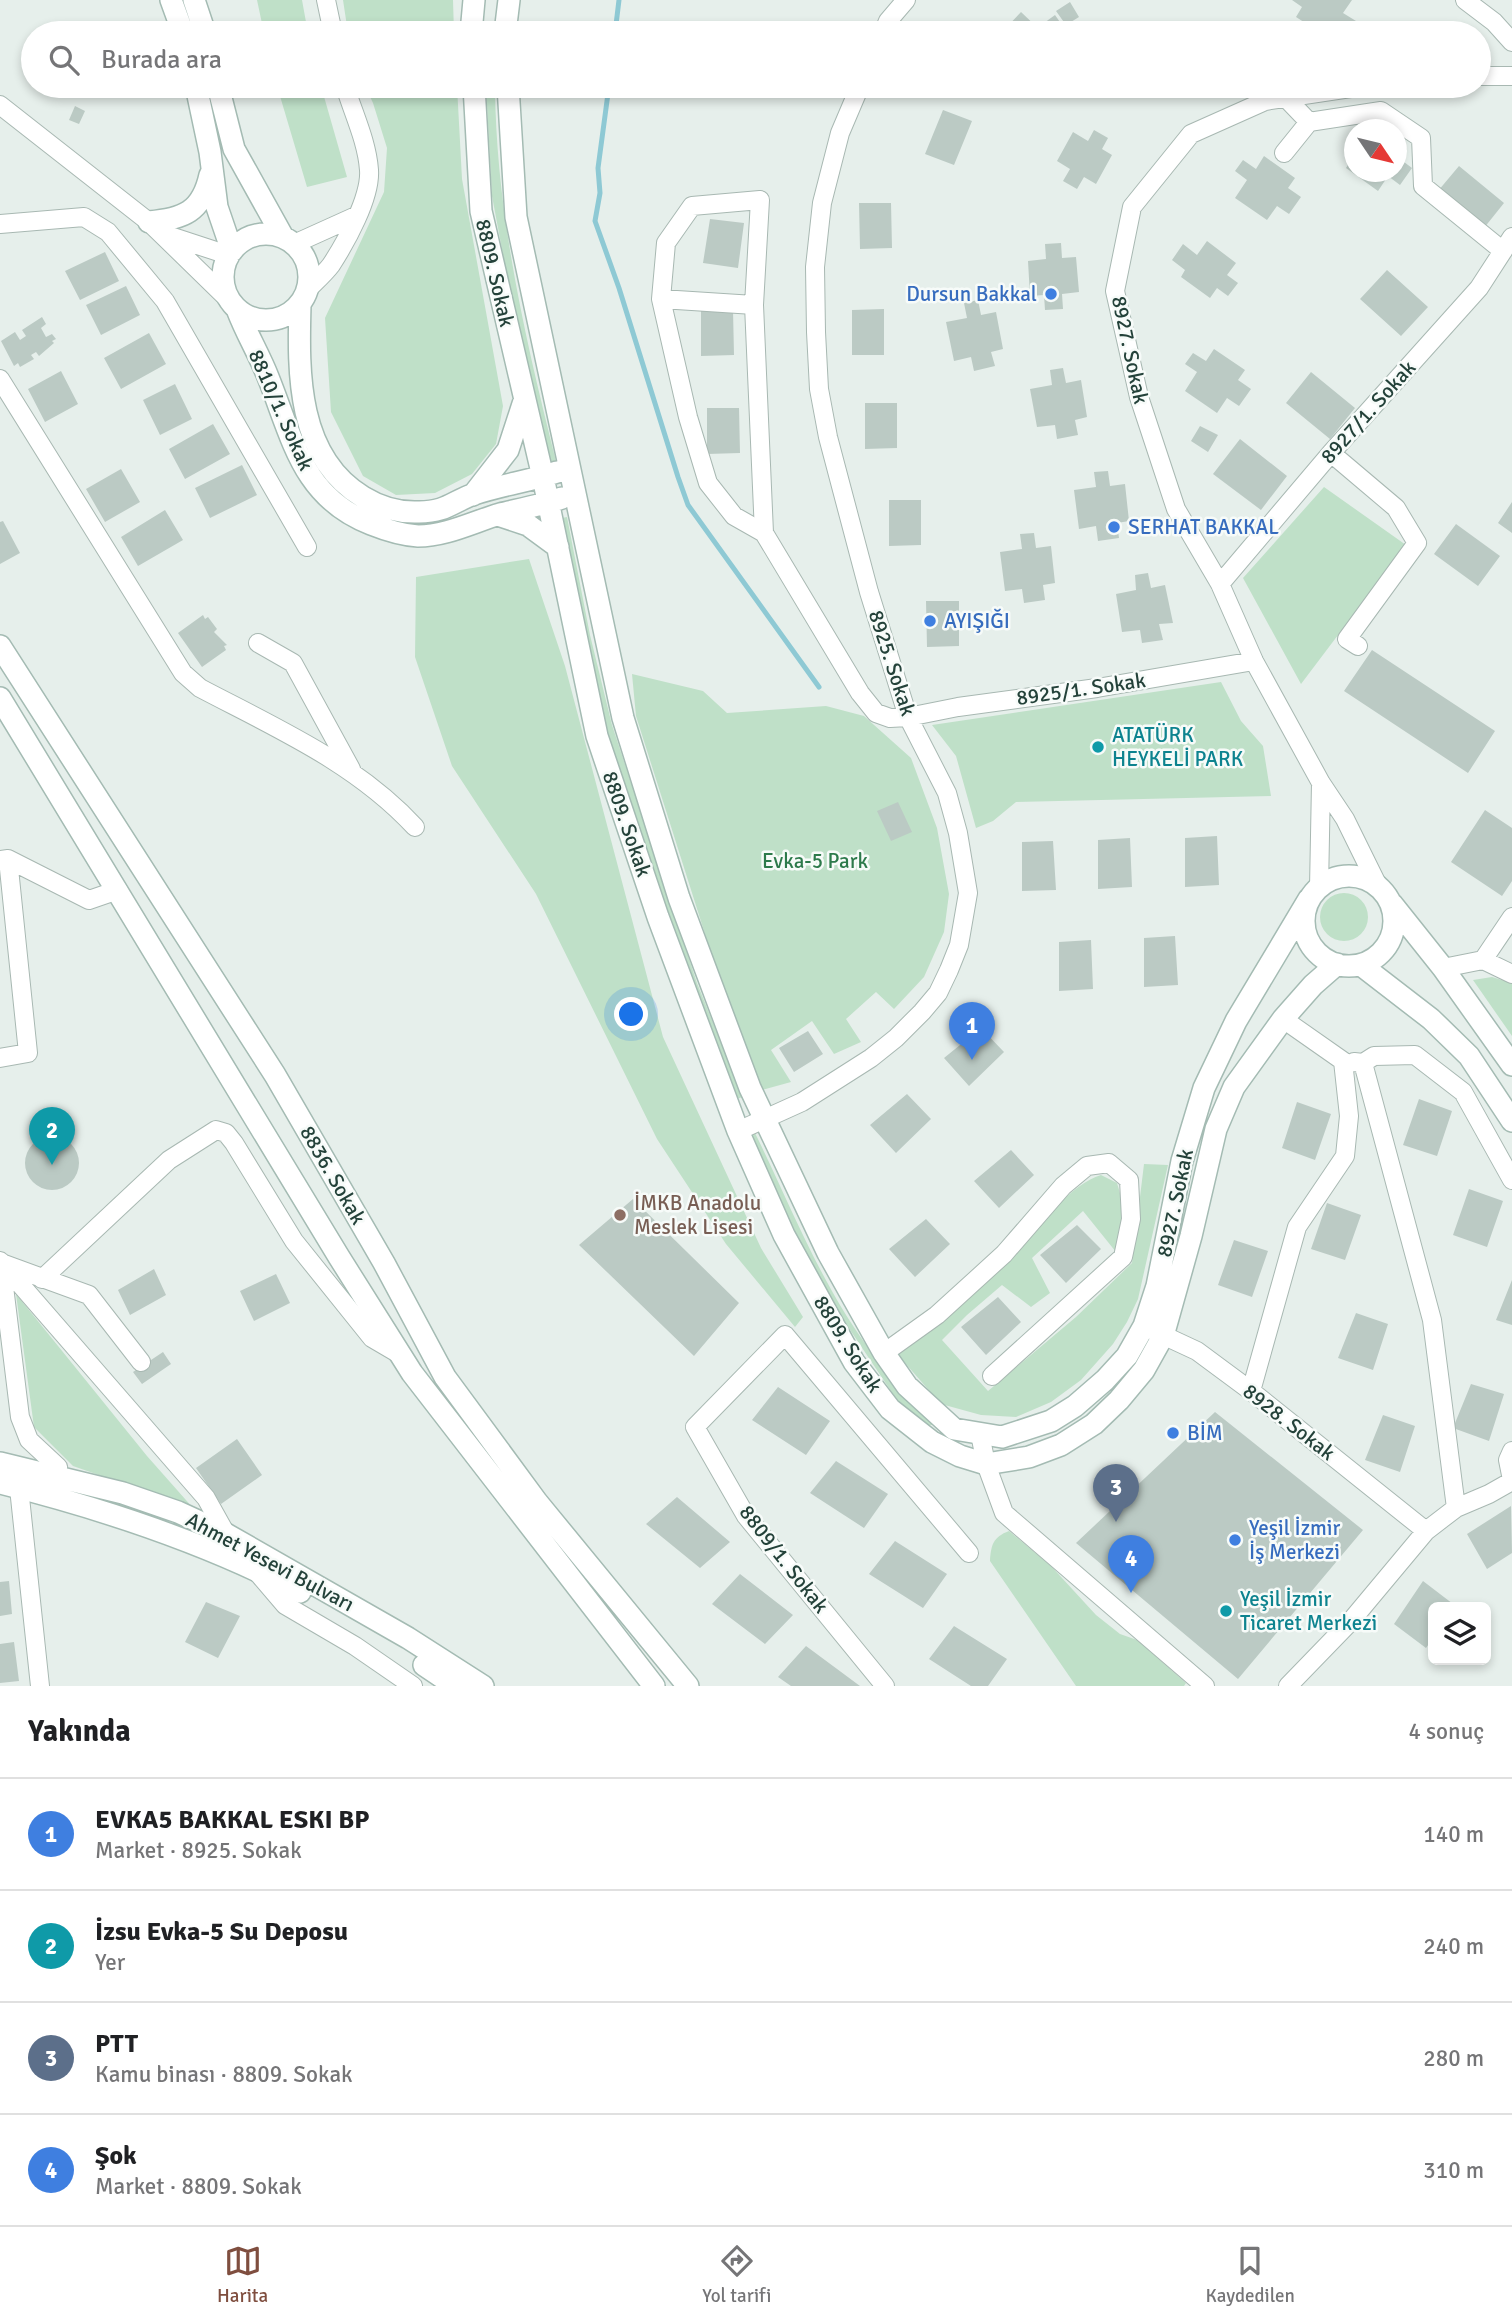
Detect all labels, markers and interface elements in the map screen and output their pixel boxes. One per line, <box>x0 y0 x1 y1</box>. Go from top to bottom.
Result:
search box <box>21 21 1491 98</box>
icon: search <box>45 41 83 79</box>
text: Burada ara <box>101 44 222 76</box>
north arrow <box>1344 119 1407 182</box>
street label: 8809. Sokak <box>470 217 520 330</box>
place label: Dursun Bakkal <box>906 281 1037 307</box>
marker: Dursun Bakkal <box>1043 286 1059 302</box>
street label: 8927. Sokak <box>1106 294 1154 407</box>
street label: 8810/1. Sokak <box>243 345 320 475</box>
street label: 8927/1. Sokak <box>1315 355 1421 469</box>
place label: SERHAT BAKKAL <box>1128 514 1279 540</box>
marker: SERHAT BAKKAL <box>1106 519 1122 535</box>
street label: 8925. Sokak <box>863 607 921 720</box>
place label: AYIŞIĞI <box>944 608 1010 634</box>
marker: AYIŞIĞI <box>922 613 938 629</box>
street label: 8925/1. Sokak <box>1015 667 1148 711</box>
place label: ATATÜRK HEYKELİ PARK <box>1112 722 1244 772</box>
marker: ATATÜRK HEYKELİ PARK <box>1090 739 1106 755</box>
street label: 8809. Sokak <box>597 768 657 881</box>
park label: Evka-5 Park <box>762 848 868 874</box>
your location <box>614 997 648 1031</box>
pin: 1 <box>949 1002 995 1060</box>
pin: 2 <box>29 1107 75 1165</box>
street label: 8836. Sokak <box>294 1121 372 1229</box>
street label: 8927. Sokak <box>1151 1146 1199 1259</box>
place label: İMKB Anadolu Meslek Lisesi <box>634 1190 761 1240</box>
marker: İMKB Anadolu Meslek Lisesi <box>612 1207 628 1223</box>
street label: 8809. Sokak <box>808 1291 888 1398</box>
street label: 8928. Sokak <box>1238 1378 1341 1466</box>
place label: BİM <box>1187 1420 1223 1446</box>
marker: BİM <box>1165 1425 1181 1441</box>
pin: 3 <box>1093 1464 1139 1522</box>
street label: 8809/1. Sokak <box>734 1500 835 1619</box>
street label: Ahmet Yesevi Bulvarı <box>181 1507 359 1617</box>
place label: Yeşil İzmir İş Merkezi <box>1249 1515 1341 1565</box>
marker: Yeşil İzmir İş Merkezi <box>1227 1532 1243 1548</box>
pin: 4 <box>1108 1535 1154 1593</box>
place label: Yeşil İzmir Ticaret Merkezi <box>1240 1586 1377 1636</box>
map controls <box>1428 1602 1491 1665</box>
button: layers <box>1428 1602 1491 1665</box>
marker: Yeşil İzmir Ticaret Merkezi <box>1218 1603 1234 1619</box>
text: Yakında <box>28 1713 131 1750</box>
text: 4 sonuç <box>1409 1717 1484 1746</box>
text: EVKA5 BAKKAL ESKI BP <box>95 1804 370 1836</box>
text: 1 <box>45 1820 57 1849</box>
text: 140 m <box>1423 1820 1484 1849</box>
text: Market · 8925. Sokak <box>95 1836 302 1865</box>
text: İzsu Evka-5 Su Deposu <box>95 1916 348 1948</box>
text: 2 <box>45 1932 57 1961</box>
text: 240 m <box>1423 1932 1484 1961</box>
text: Yer <box>95 1948 125 1977</box>
text: PTT <box>95 2028 138 2060</box>
text: 3 <box>45 2044 57 2073</box>
text: 280 m <box>1423 2044 1484 2073</box>
text: Kamu binası · 8809. Sokak <box>95 2060 353 2089</box>
text: Şok <box>95 2140 137 2172</box>
text: 4 <box>45 2156 57 2185</box>
text: 310 m <box>1423 2156 1484 2185</box>
text: Market · 8809. Sokak <box>95 2172 302 2201</box>
tab: Harita <box>217 2242 268 2308</box>
tab: Yol tarifi <box>702 2242 771 2308</box>
tab: Kaydedilen <box>1205 2242 1295 2308</box>

